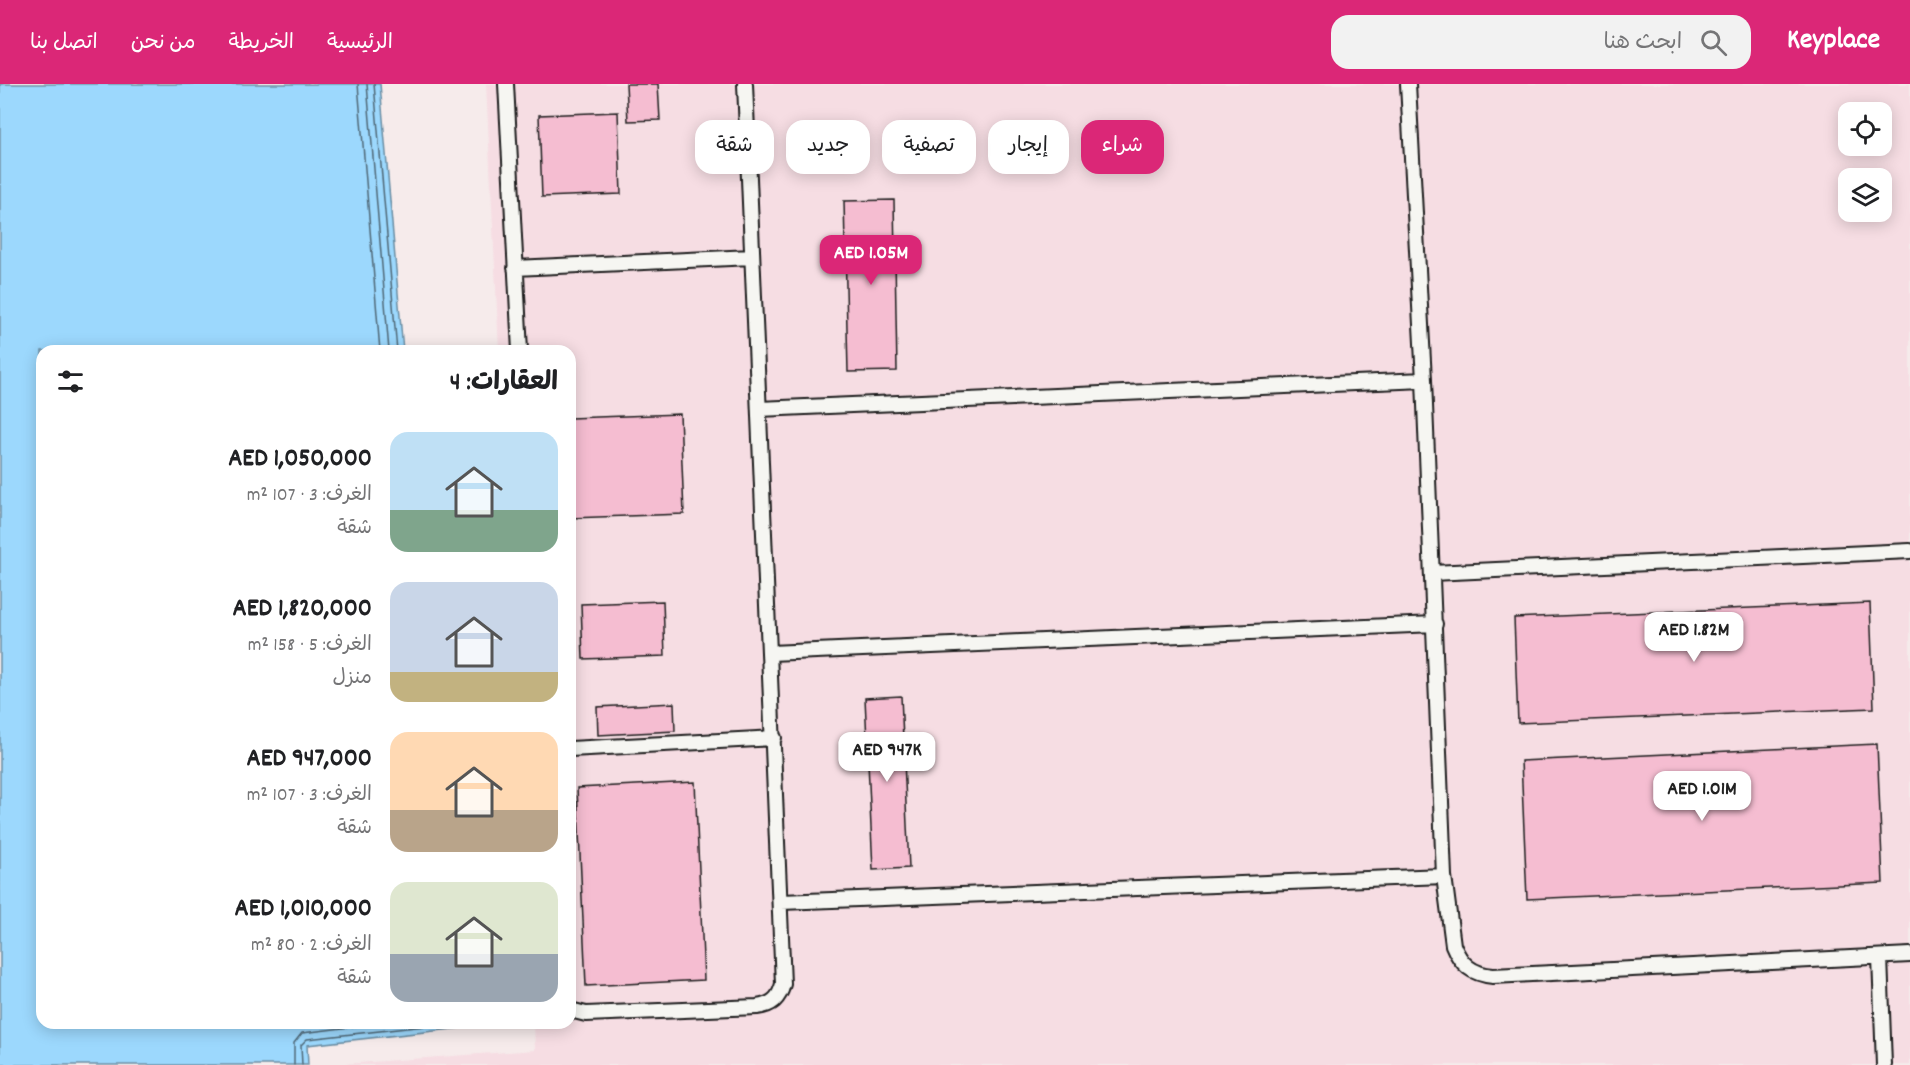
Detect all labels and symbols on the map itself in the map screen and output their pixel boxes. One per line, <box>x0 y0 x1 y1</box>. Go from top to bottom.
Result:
pin: AED 1.05M <box>802 235 940 286</box>
pin: AED 1.82M <box>1625 612 1763 663</box>
pin: AED 947K <box>825 732 949 783</box>
pin: AED 1.01M <box>1633 771 1771 822</box>

